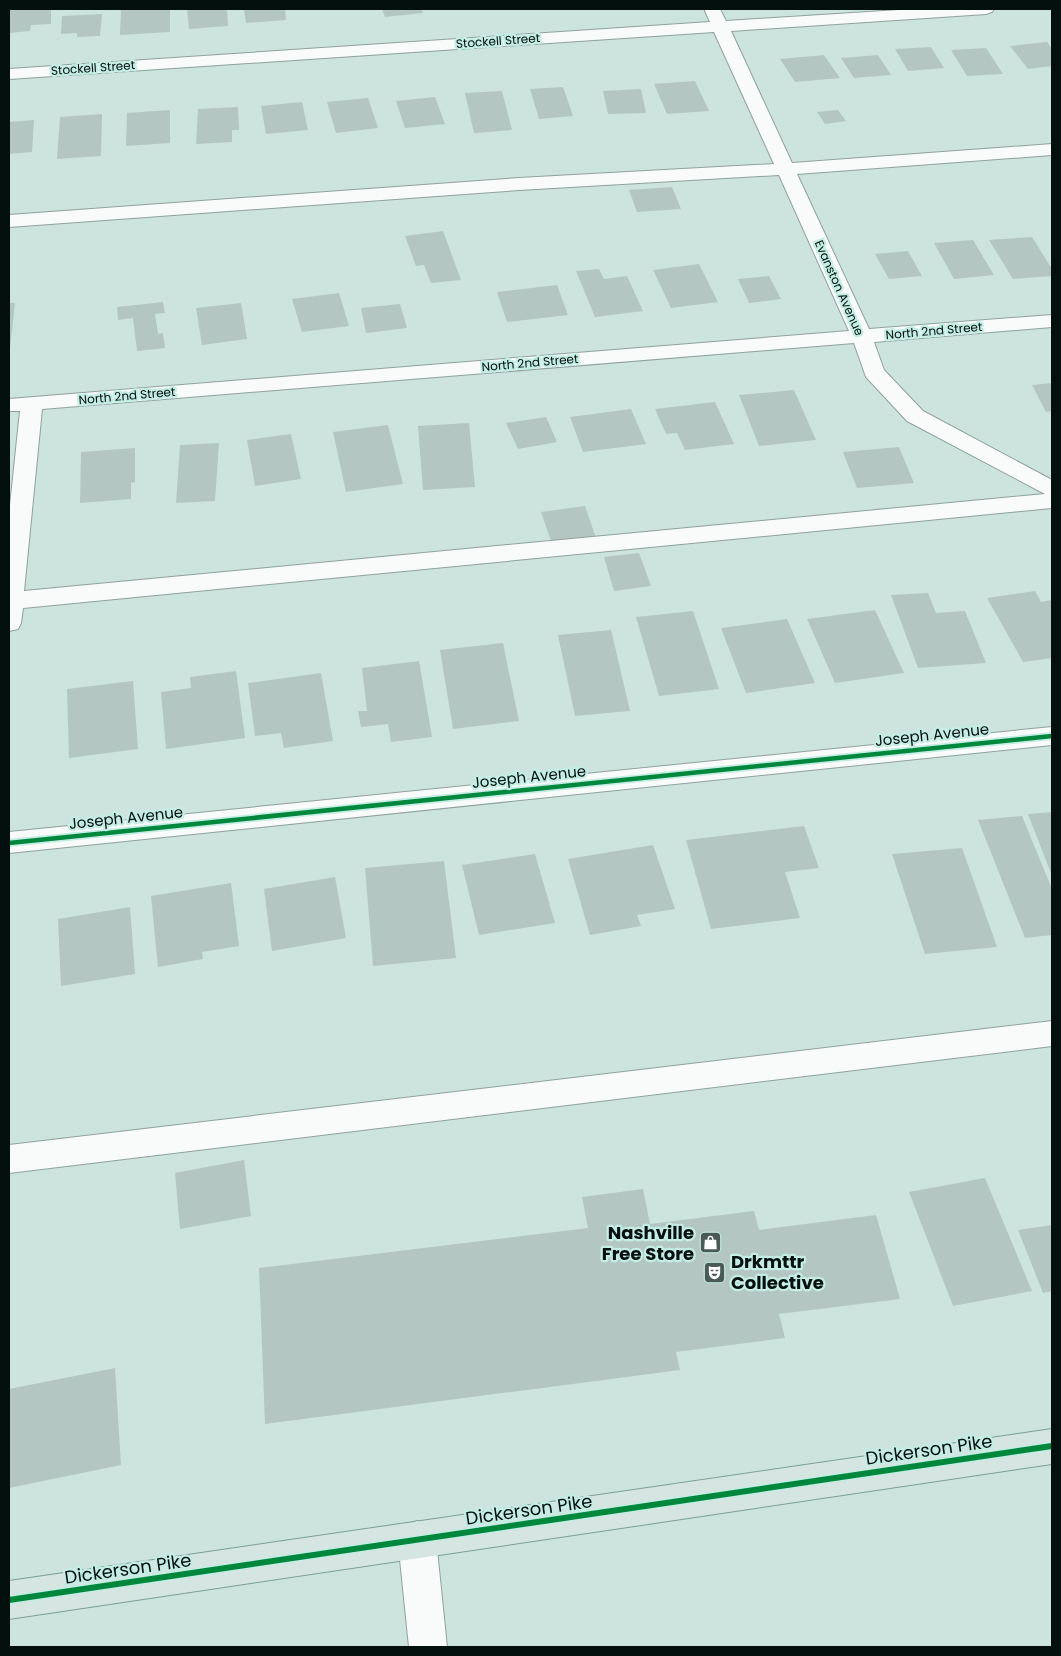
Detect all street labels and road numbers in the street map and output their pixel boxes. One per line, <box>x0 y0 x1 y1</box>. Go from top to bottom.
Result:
street label: Stockell Street <box>455 29 541 52</box>
street label: Stockell Street <box>50 56 136 79</box>
street label: Evanston Avenue <box>811 237 868 338</box>
street label: North 2nd Street <box>885 318 983 343</box>
street label: North 2nd Street <box>481 350 579 375</box>
street label: North 2nd Street <box>78 383 176 408</box>
street label: Joseph Avenue <box>874 718 990 751</box>
street label: Joseph Avenue <box>471 760 587 793</box>
street label: Joseph Avenue <box>68 801 184 834</box>
street label: Dickerson Pike <box>864 1428 994 1471</box>
street label: Dickerson Pike <box>464 1488 594 1531</box>
street label: Dickerson Pike <box>63 1547 193 1590</box>

